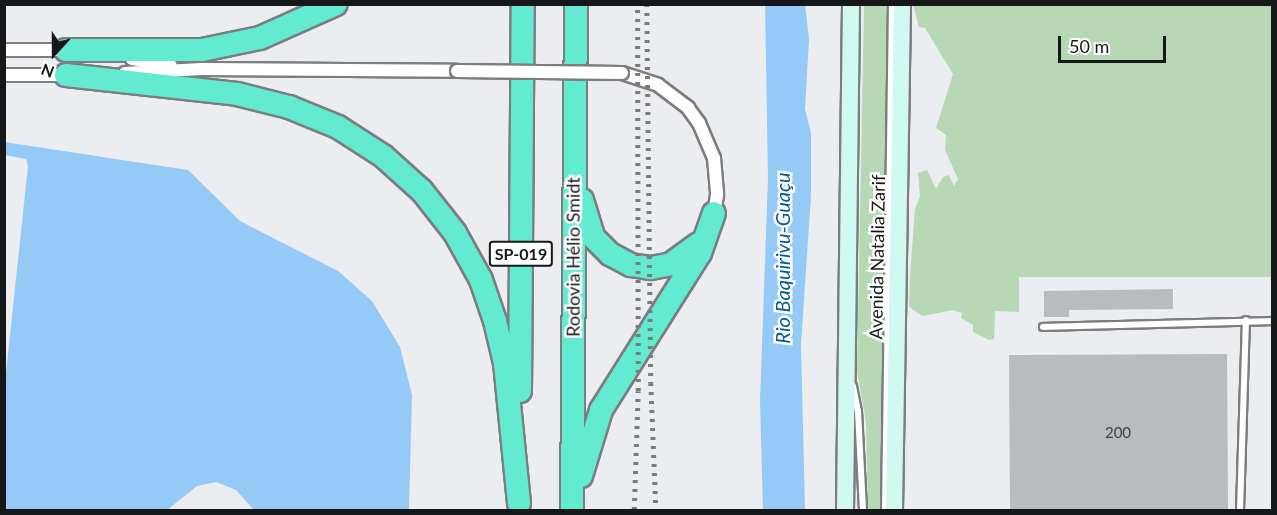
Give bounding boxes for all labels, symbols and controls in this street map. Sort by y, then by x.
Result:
north arrow [24,24,84,84]
scale bar [1061,24,1169,62]
text: 50 m [1069,35,1109,57]
text: N [38,60,57,82]
water label: Rio Baquirivu-Guaçu [770,172,794,344]
street label: Avenida Natalia Zarif [865,174,889,340]
street label: Rodovia Hélio Smidt [562,177,584,337]
road number: SP-019 [488,241,554,267]
house number: 200 [1105,424,1131,442]

